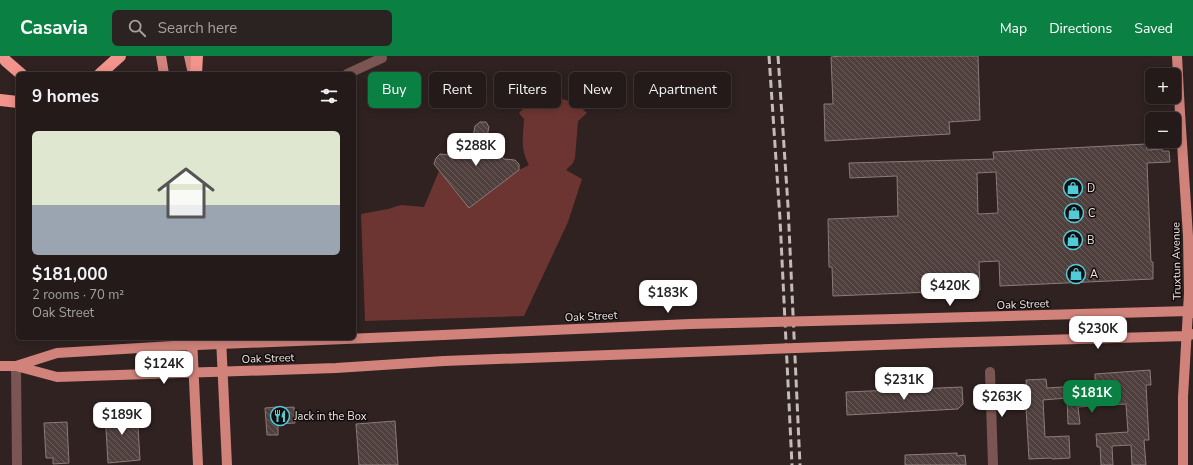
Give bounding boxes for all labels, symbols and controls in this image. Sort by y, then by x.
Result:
search box [112,10,392,46]
text: Casavia [20,15,88,41]
icon: search [126,17,148,39]
text: Search here [158,18,237,38]
text: Map [1000,19,1027,38]
text: Directions [1049,19,1112,38]
text: Saved [1134,19,1173,38]
map controls [1145,68,1181,148]
button: + [1145,68,1181,104]
chip: Buy [368,72,421,108]
chip: Rent [429,72,486,108]
chip: Filters [494,72,561,108]
chip: New [569,72,626,108]
chip: Apartment [634,72,731,108]
text: 9 homes [32,85,99,108]
icon: filters [318,85,340,107]
button: − [1145,112,1181,148]
pin: $288K [448,133,504,167]
text: $288K [456,137,496,155]
icon: home [150,157,222,229]
shop icon: D [1062,177,1084,199]
place label: D [1087,181,1095,196]
shop icon: C [1063,202,1085,224]
place label: C [1088,206,1095,221]
street label: Truxtun Avenue [1168,222,1185,300]
shop icon: B [1062,229,1084,251]
place label: B [1087,233,1094,248]
text: $181,000 [32,263,108,286]
shop icon: A [1065,263,1087,285]
place label: A [1090,267,1098,282]
pin: $420K [922,273,978,307]
text: $420K [930,277,970,295]
pin: $183K [640,280,696,314]
text: $183K [648,284,688,302]
text: 2 rooms · 70 m² [32,286,124,304]
street label: Oak Street [996,296,1050,313]
text: Oak Street [32,304,94,322]
street label: Oak Street [564,308,618,325]
pin: $230K [1070,316,1126,350]
text: $230K [1078,320,1118,338]
street label: Oak Street [241,350,295,367]
pin: $124K [136,351,192,385]
text: $124K [144,355,184,373]
pin: $231K [876,367,932,401]
text: $231K [884,371,924,389]
pin: $181K [1064,380,1120,414]
pin: $263K [974,384,1030,418]
text: $181K [1072,384,1112,402]
text: $263K [982,388,1022,406]
pin: $189K [94,402,150,436]
restaurant icon: Jack in the Box [269,405,291,427]
text: $189K [102,406,142,424]
place label: Jack in the Box [293,409,367,424]

